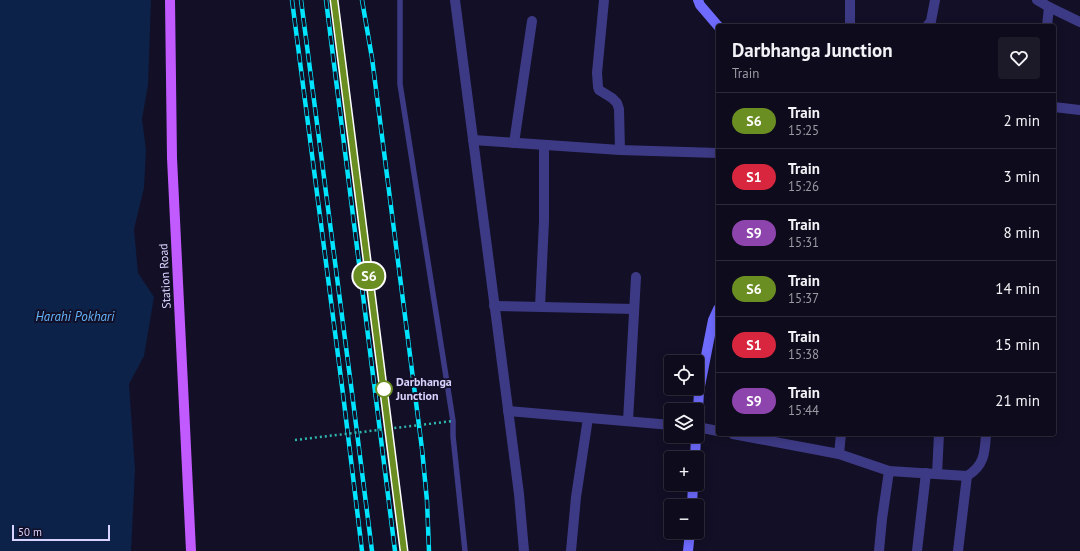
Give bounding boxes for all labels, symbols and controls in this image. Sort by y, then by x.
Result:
button: heart [998,37,1040,79]
text: Darbhanga Junction [732,38,893,62]
text: Train [732,65,759,82]
text: Train [788,103,820,122]
text: 2 min [1003,111,1040,130]
text: S6 [746,112,762,130]
text: 15:25 [788,122,819,139]
text: Train [788,159,820,178]
text: 3 min [1003,167,1040,186]
text: S1 [746,168,762,186]
text: 15:26 [788,178,819,195]
text: Train [788,215,820,234]
text: 8 min [1003,223,1040,242]
text: S9 [746,224,762,242]
text: 15:31 [788,234,819,251]
street label: Station Road [155,243,174,309]
line badge: S6 [351,263,387,289]
text: S6 [361,267,377,285]
text: Train [788,271,820,290]
text: 14 min [995,279,1040,298]
text: S6 [746,280,762,298]
text: 15:37 [788,290,819,307]
water label: Harahi Pokhari [36,308,115,325]
text: Train [788,327,820,346]
text: 15 min [995,335,1040,354]
text: S1 [746,336,762,354]
text: 15:38 [788,346,819,363]
map controls [664,355,704,539]
button: locate [664,355,704,395]
place label: Darbhanga Junction [395,374,452,403]
marker: Darbhanga Junction [375,380,393,398]
text: Train [788,383,820,402]
text: 21 min [995,391,1040,410]
text: S9 [746,392,762,410]
text: 15:44 [788,402,819,419]
button: layers [664,403,704,443]
button: + [664,451,704,491]
button: − [664,499,704,539]
scale bar [12,523,110,542]
text: 50 m [18,525,42,539]

